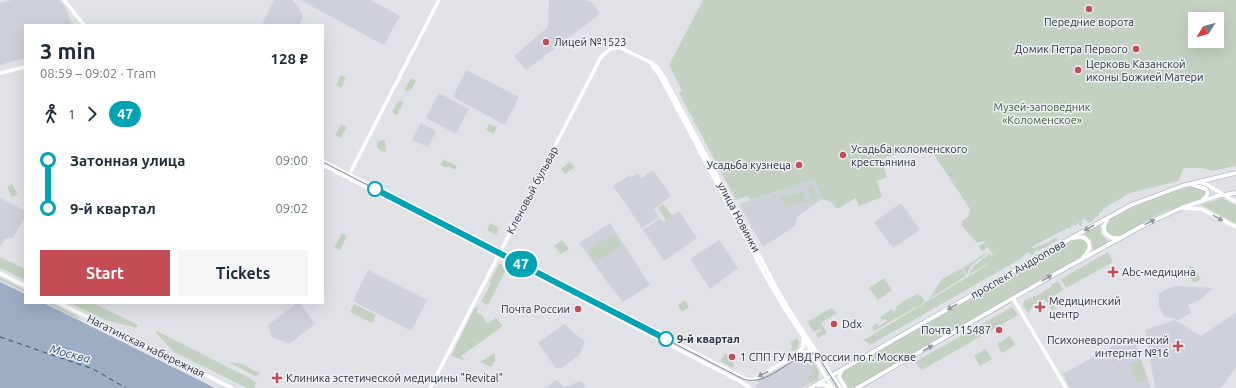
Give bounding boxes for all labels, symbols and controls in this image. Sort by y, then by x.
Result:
marker: Передние ворота [1084,4,1094,14]
north arrow [1188,12,1224,48]
map controls [1188,12,1224,48]
place label: Передние ворота [1044,16,1134,28]
place label: Лицей №1523 [554,36,627,48]
marker: Лицей №1523 [541,37,551,47]
text: 3 min [40,38,96,63]
place label: Домик Петра Первого [1015,43,1128,55]
marker: Домик Петра Первого [1131,44,1141,54]
text: 128 ₽ [271,50,308,67]
place label: Церковь Казанской иконы Божией Матери [1086,58,1203,83]
marker: Церковь Казанской иконы Божией Матери [1073,65,1083,75]
text: 08:59 – 09:02 · Tram [40,66,156,80]
park label: Музей-заповедник «Коломенское» [994,101,1091,126]
icon: walk [40,103,62,125]
icon: forward [81,103,103,125]
text: 47 [117,106,133,122]
text: 1 [68,107,75,121]
place label: Усадьба коломенского крестьянина [851,143,968,168]
street label: Кленовый бульвар [504,144,560,236]
marker: Усадьба коломенского крестьянина [838,150,848,160]
text: Затонная улица [70,152,185,169]
text: 09:00 [275,153,308,167]
place label: Усадьба кузнеца [707,159,791,171]
marker: Усадьба кузнеца [794,160,804,170]
street label: улица Новинки [715,180,763,254]
unlabelled marker [367,181,383,197]
text: 9-й квартал [70,200,156,217]
text: 09:02 [275,201,308,215]
one-way arrow [1213,214,1224,221]
one-way arrow [1144,219,1156,225]
one-way arrow [1083,225,1095,231]
street label: проспект Андропова [969,237,1067,301]
button: Start [40,250,170,296]
button: Tickets [178,250,308,296]
line badge: 47 [503,251,539,277]
text: 47 [513,256,529,272]
marker: Abc-медицина [1107,266,1119,278]
place label: Abc-медицина [1122,266,1196,278]
one-way arrow [1041,275,1053,282]
place label: Медицинский центр [1049,295,1121,320]
marker: Медицинский центр [1034,301,1046,313]
place label: Почта России [501,303,570,315]
one-way arrow [946,303,958,310]
marker: Почта России [573,304,583,314]
street label: Нагатинская набережная [85,312,207,380]
place label: Ddx [842,318,862,330]
marker: Ddx [829,319,839,329]
place label: Почта 115487 [921,324,991,336]
marker: Почта 115487 [994,325,1004,335]
marker: 9-й квартал [658,331,674,347]
place label: 9-й квартал [677,333,740,345]
place label: Психоневрологический интернат №16 [1047,334,1169,359]
marker: Психоневрологический интернат №16 [1172,340,1184,352]
water label: Москва [48,342,92,365]
one-way arrow [922,344,934,351]
place label: 1 СПП ГУ МВД России по г. Москве [740,351,916,363]
marker: 1 СПП ГУ МВД России по г. Москве [727,352,737,362]
one-way arrow [757,371,769,377]
marker: Клиника эстетической медицины "Revital" [271,372,283,384]
place label: Клиника эстетической медицины "Revital" [286,372,503,384]

